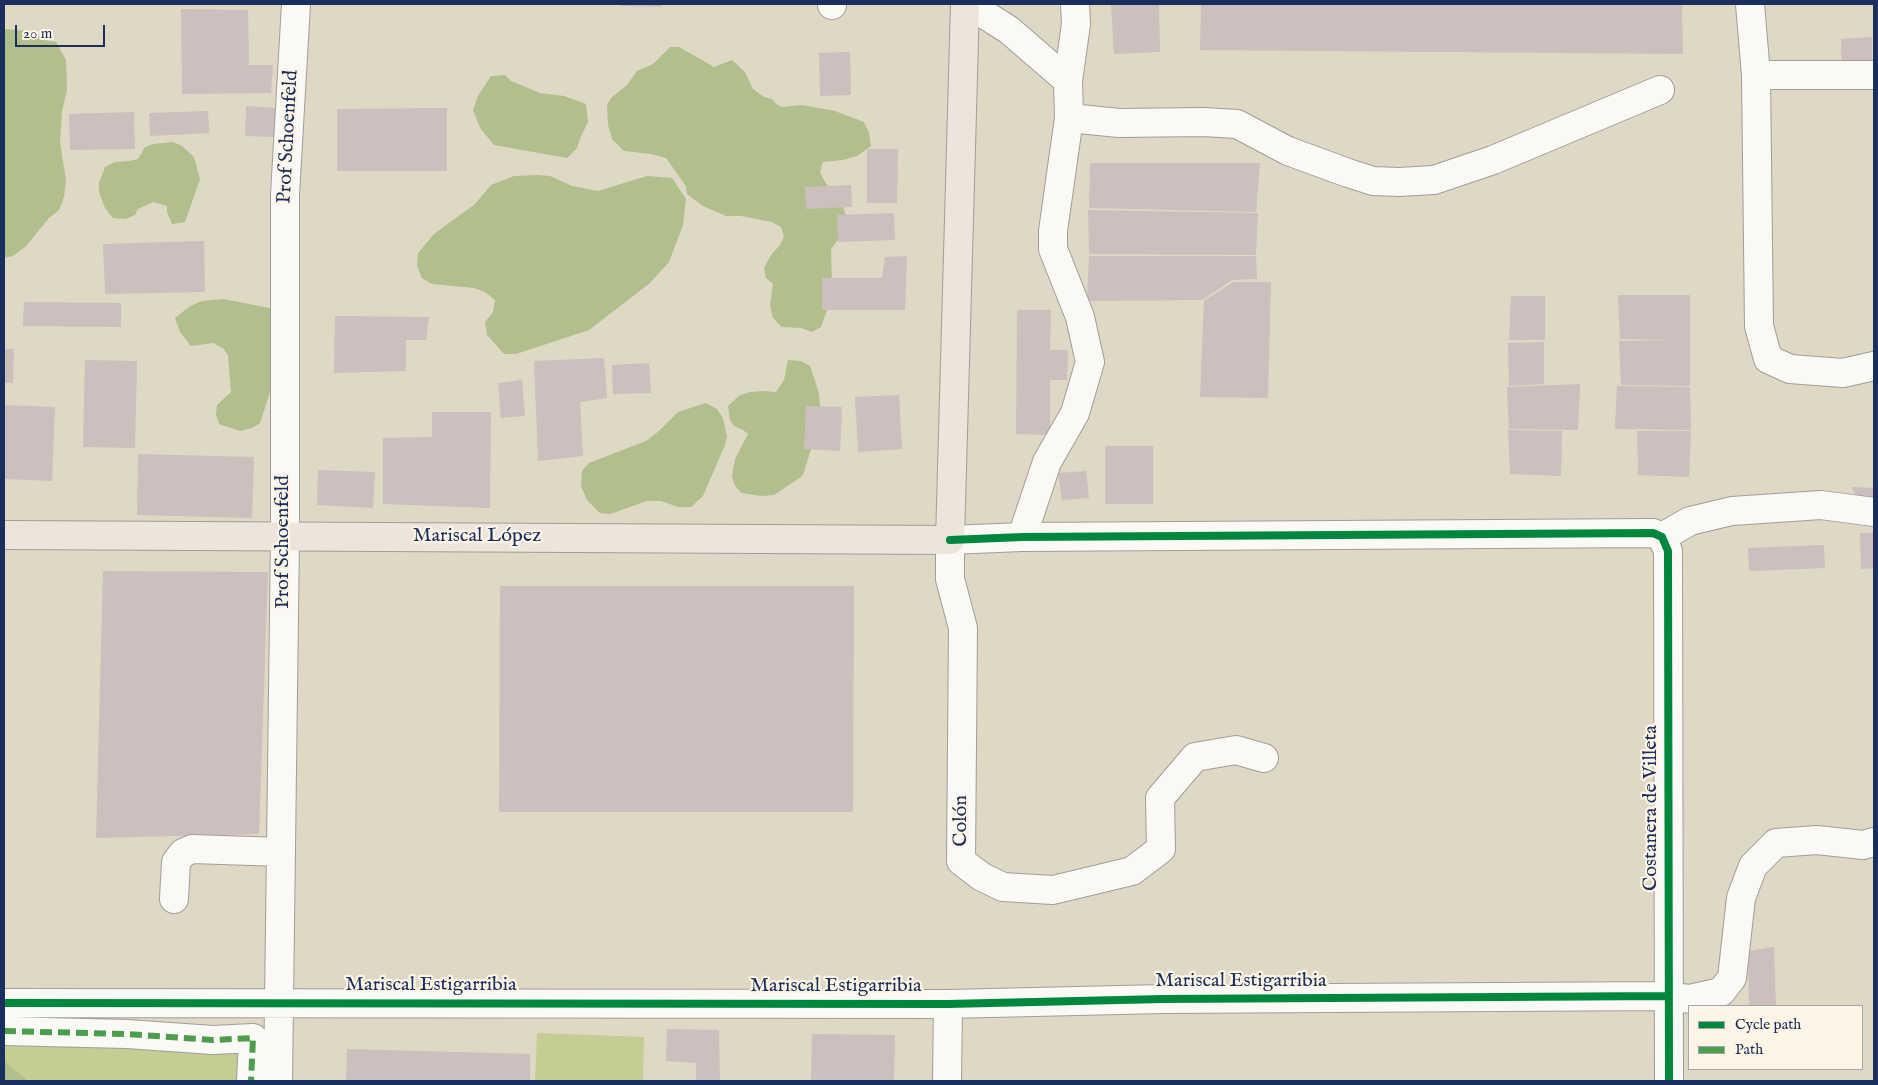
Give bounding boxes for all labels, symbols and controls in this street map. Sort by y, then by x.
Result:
scale bar [18,15,108,47]
text: 20 m [23,24,52,43]
street label: Prof Schoenfeld [274,70,304,204]
street label: Prof Schoenfeld [272,475,296,609]
street label: Mariscal López [413,525,541,549]
street label: Costanera de Villeta [1640,725,1664,891]
street label: Colón [950,795,974,847]
street label: Mariscal Estigarribia [1155,970,1327,994]
street label: Mariscal Estigarribia [345,974,517,998]
street label: Mariscal Estigarribia [750,975,922,999]
legend [1688,1005,1863,1070]
text: Cycle path [1735,1015,1801,1034]
text: Path [1735,1040,1763,1059]

